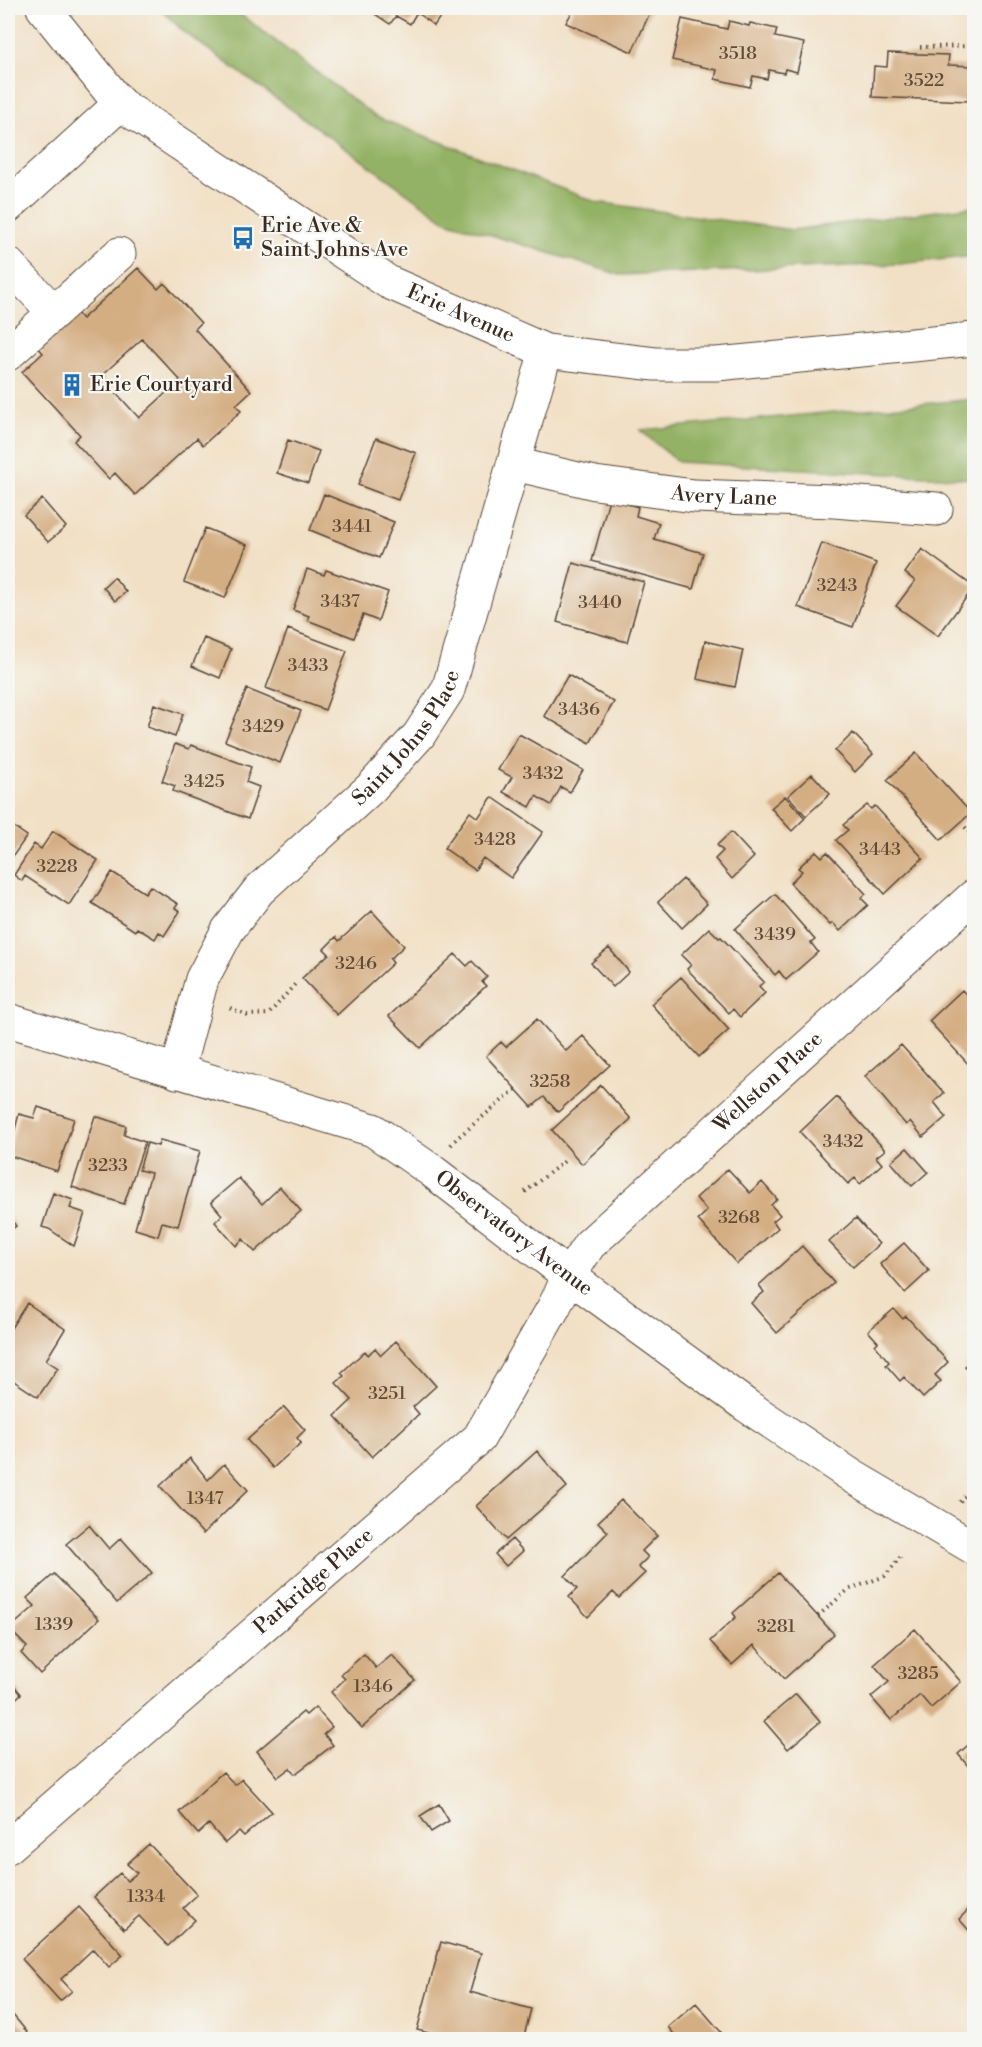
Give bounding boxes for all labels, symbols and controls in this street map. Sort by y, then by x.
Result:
house number: 3518 [719,42,757,65]
house number: 3522 [904,69,944,92]
place label: Erie Ave & Saint Johns Ave [261,213,408,263]
bus stop icon: Erie Ave & Saint Johns Ave [230,225,256,251]
street label: Erie Avenue [403,279,519,349]
building icon: Erie Courtyard [59,372,85,398]
place label: Erie Courtyard [90,372,233,398]
street label: Avery Lane [668,480,777,512]
house number: 3441 [332,515,372,538]
house number: 3243 [817,574,858,597]
house number: 3437 [320,590,360,613]
house number: 3440 [578,591,622,614]
house number: 3433 [288,654,328,677]
street label: Saint Johns Place [347,667,466,812]
house number: 3436 [558,698,600,721]
house number: 3429 [242,715,284,738]
house number: 3432 [522,762,564,785]
house number: 3425 [183,770,225,793]
house number: 3428 [474,828,516,851]
house number: 3443 [859,838,901,861]
house number: 3228 [36,855,78,878]
house number: 3439 [754,923,796,946]
house number: 3246 [335,952,377,975]
street label: Wellston Place [707,1026,828,1139]
house number: 3258 [529,1070,571,1093]
house number: 3432 [822,1130,864,1153]
house number: 3233 [88,1154,128,1177]
street label: Observatory Avenue [430,1165,598,1302]
house number: 3268 [718,1206,760,1229]
house number: 3251 [368,1382,406,1405]
house number: 1347 [186,1487,224,1510]
street label: Parkridge Place [249,1522,379,1640]
house number: 1339 [35,1613,73,1636]
house number: 3281 [757,1615,796,1638]
house number: 3285 [897,1662,939,1685]
house number: 1346 [353,1675,393,1698]
house number: 1334 [127,1885,166,1908]

